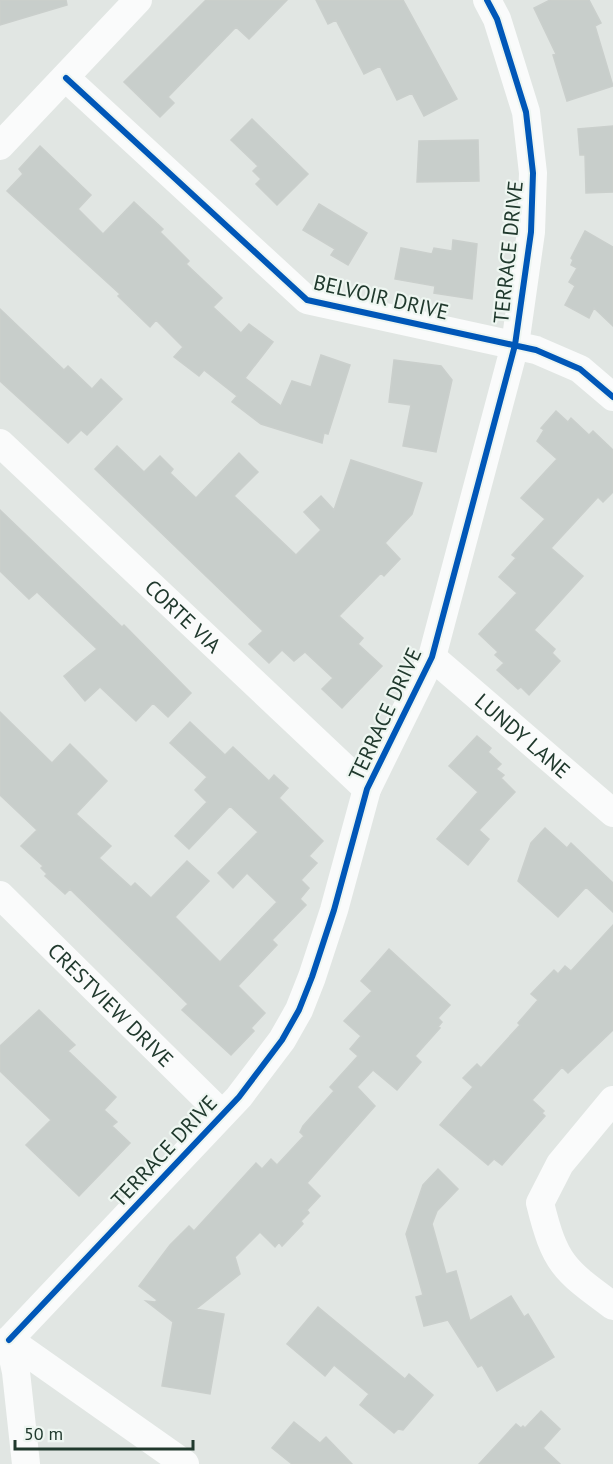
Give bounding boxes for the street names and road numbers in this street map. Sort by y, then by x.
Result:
street label: TERRACE DRIVE [487,179,529,325]
street label: BELVOIR DRIVE [311,268,451,326]
street label: CORTE VIA [139,573,228,659]
street label: TERRACE DRIVE [342,643,428,785]
street label: LUNDY LANE [470,687,576,784]
street label: CRESTVIEW DRIVE [43,937,180,1072]
street label: TERRACE DRIVE [105,1089,223,1213]

